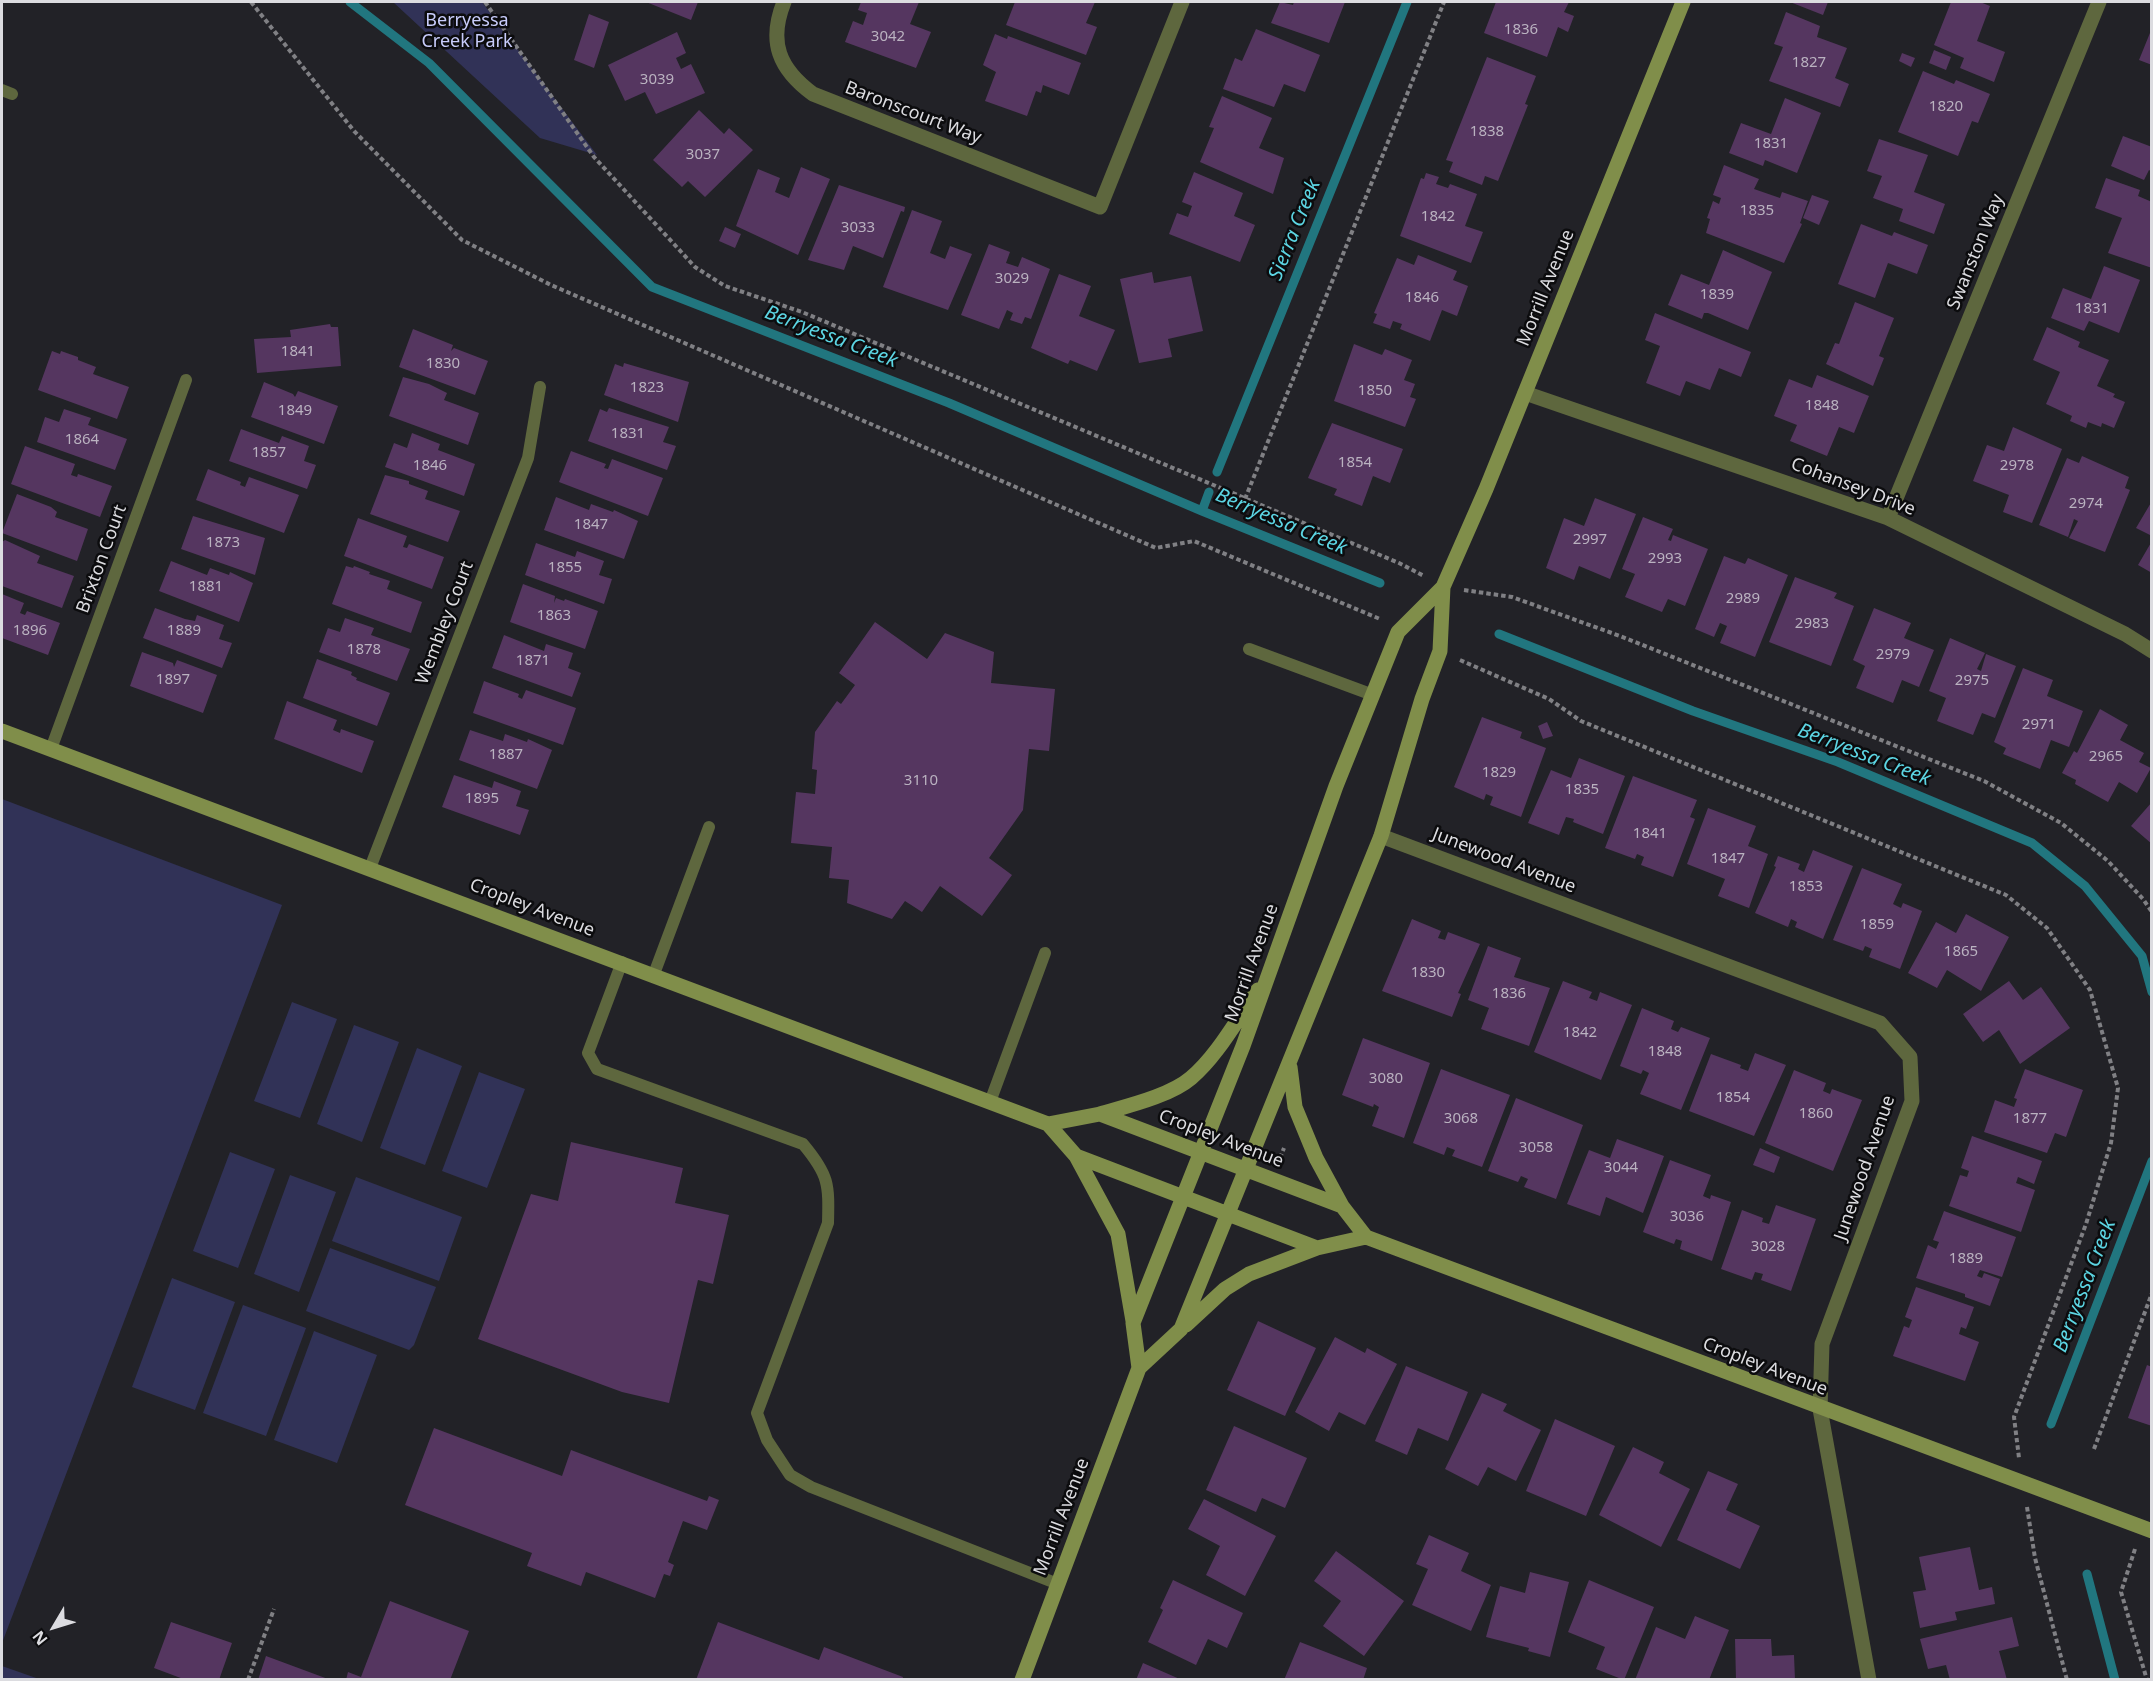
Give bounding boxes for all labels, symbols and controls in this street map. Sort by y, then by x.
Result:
park label: Berryessa Creek Park [421,10,513,52]
house number: 1836 [1504,21,1538,39]
house number: 3042 [871,28,905,46]
house number: 1827 [1792,54,1826,72]
house number: 3039 [640,71,674,89]
street label: Baronscourt Way [842,77,984,149]
house number: 1820 [1929,98,1963,116]
house number: 1838 [1470,123,1504,141]
house number: 1831 [1754,135,1788,153]
house number: 3037 [686,146,720,164]
water label: Sierra Creek [1264,176,1326,284]
street label: Swanston Way [1943,191,2009,313]
house number: 1835 [1740,202,1774,220]
house number: 1842 [1421,208,1455,226]
house number: 3033 [841,219,875,237]
street label: Morrill Avenue [1513,227,1579,349]
house number: 3029 [995,270,1029,288]
house number: 1839 [1700,286,1734,304]
house number: 1846 [1405,289,1439,307]
house number: 1831 [2075,300,2109,318]
water label: Berryessa Creek [761,301,901,373]
house number: 1841 [281,343,315,361]
house number: 1830 [426,355,460,373]
house number: 1823 [630,379,664,397]
house number: 1850 [1358,382,1392,400]
house number: 1848 [1805,397,1839,415]
house number: 1849 [278,402,312,420]
house number: 1831 [611,425,645,443]
house number: 1864 [65,431,99,449]
house number: 1857 [252,444,286,462]
street label: Cohansey Drive [1788,453,1918,521]
house number: 1854 [1338,454,1372,472]
house number: 1846 [413,457,447,475]
house number: 2978 [2000,457,2034,475]
water label: Berryessa Creek [1212,484,1350,560]
house number: 2974 [2069,495,2103,513]
street label: Brixton Court [72,502,132,616]
house number: 1847 [574,516,608,534]
house number: 2997 [1573,531,1607,549]
house number: 1873 [206,534,240,552]
house number: 2993 [1648,550,1682,568]
street label: Wembley Court [412,558,478,688]
house number: 1855 [548,559,582,577]
house number: 1881 [189,578,223,596]
house number: 2989 [1726,590,1760,608]
house number: 1863 [537,607,571,625]
house number: 2983 [1795,615,1829,633]
house number: 1896 [13,622,47,640]
house number: 1889 [167,622,201,640]
house number: 1878 [347,641,381,659]
house number: 2979 [1876,646,1910,664]
house number: 1871 [516,652,550,670]
house number: 1897 [156,671,190,689]
house number: 2975 [1955,672,1989,690]
house number: 2971 [2022,716,2056,734]
water label: Berryessa Creek [1794,719,1934,791]
house number: 1887 [489,746,523,764]
house number: 2965 [2089,748,2123,766]
house number: 1829 [1482,764,1516,782]
house number: 3110 [904,772,938,790]
house number: 1835 [1565,781,1599,799]
house number: 1895 [465,790,499,808]
street label: Junewood Avenue [1429,824,1579,898]
house number: 1841 [1633,825,1667,843]
house number: 1847 [1711,850,1745,868]
street label: Cropley Avenue [467,874,597,942]
house number: 1853 [1789,878,1823,896]
street label: Morrill Avenue [1221,901,1283,1025]
house number: 1859 [1860,916,1894,934]
house number: 1865 [1944,943,1978,961]
house number: 1830 [1411,964,1445,982]
house number: 1836 [1492,985,1526,1003]
house number: 1842 [1563,1024,1597,1042]
house number: 1848 [1648,1043,1682,1061]
house number: 3080 [1369,1070,1403,1088]
house number: 1854 [1716,1089,1750,1107]
street label: Junewood Avenue [1830,1093,1900,1243]
street label: Cropley Avenue [1156,1105,1286,1173]
house number: 1860 [1799,1105,1833,1123]
house number: 3068 [1444,1110,1478,1128]
house number: 1877 [2013,1110,2047,1128]
house number: 3058 [1519,1139,1553,1157]
house number: 3044 [1604,1159,1638,1177]
house number: 3036 [1670,1208,1704,1226]
water label: Berryessa Creek [2049,1216,2121,1356]
house number: 3028 [1751,1238,1785,1256]
house number: 1889 [1949,1250,1983,1268]
street label: Cropley Avenue [1700,1333,1830,1401]
street label: Morrill Avenue [1030,1455,1094,1579]
north arrow [24,1597,84,1657]
text: N [27,1626,52,1650]

